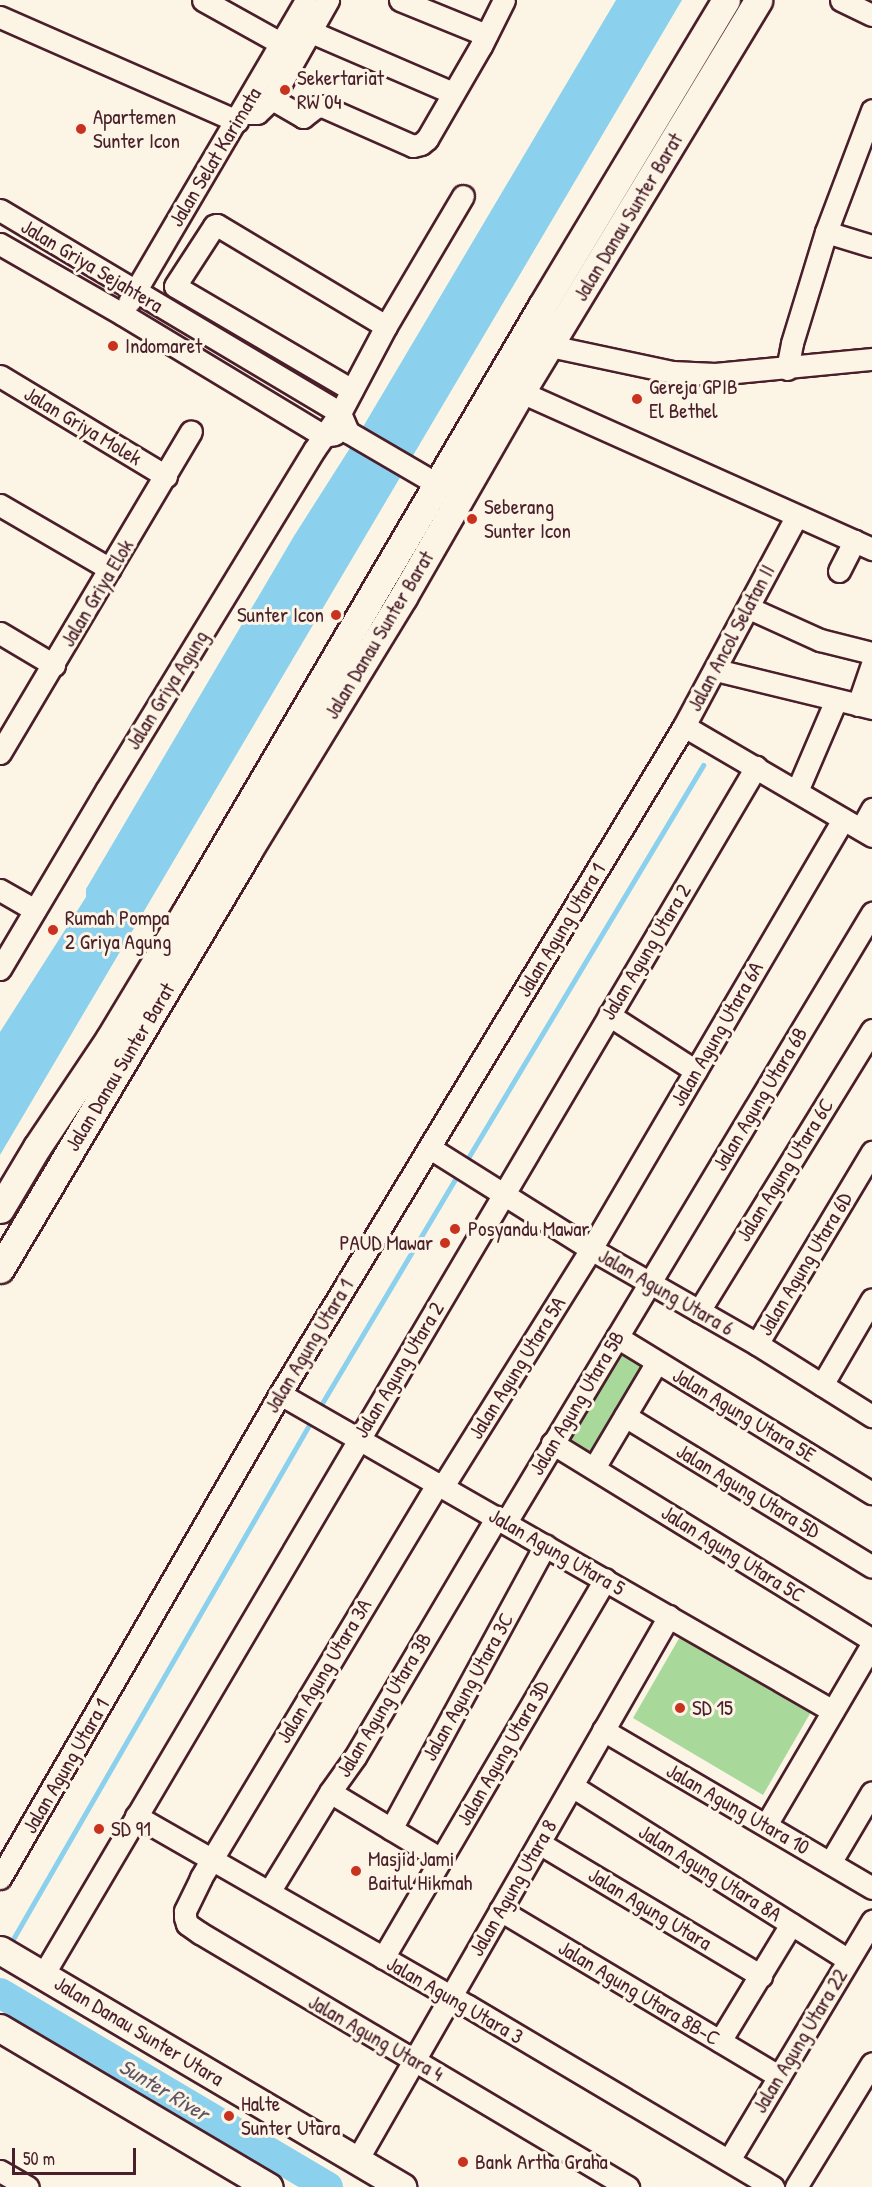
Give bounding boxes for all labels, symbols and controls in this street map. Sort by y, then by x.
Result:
place label: Sekertariat RW 04 [297,65,384,115]
street label: Jalan Selat Karimata [164,83,266,231]
marker: Sekertariat RW 04 [278,83,292,97]
place label: Apartemen Sunter Icon [93,104,180,154]
marker: Apartemen Sunter Icon [74,122,88,136]
street label: Jalan Danau Sunter Barat [568,128,688,306]
street label: Jalan Griya Sejahtera [17,214,167,318]
place label: Indomaret [125,333,202,359]
marker: Indomaret [106,339,120,353]
place label: Gereja GPIB El Bethel [649,374,738,424]
street label: Jalan Griya Molek [20,381,146,471]
marker: Gereja GPIB El Bethel [630,392,644,406]
place label: Seberang Sunter Icon [484,494,571,544]
marker: Seberang Sunter Icon [465,512,479,526]
street label: Jalan Griya Elok [55,535,139,651]
street label: Jalan Danau Sunter Barat [319,546,439,724]
street label: Jalan Ancol Selatan II [682,560,780,716]
place label: Sunter Icon [237,602,324,628]
marker: Sunter Icon [329,608,343,622]
street label: Jalan Griya Agung [120,626,214,754]
street label: Jalan Agung Utara 1 [511,859,611,1001]
street label: Jalan Agung Utara 2 [596,880,696,1024]
place label: Rumah Pompa 2 Griya Agung [65,905,171,955]
marker: Rumah Pompa 2 Griya Agung [46,923,60,937]
street label: Jalan Agung Utara 6A [665,957,769,1111]
street label: Jalan Danau Sunter Barat [60,978,180,1156]
street label: Jalan Agung Utara 6B [707,1023,813,1175]
street label: Jalan Agung Utara 6C [731,1094,839,1246]
street label: Jalan Agung Utara 6D [752,1188,858,1340]
place label: Posyandu Mawar [468,1216,589,1242]
marker: Posyandu Mawar [446,1220,464,1238]
place label: PAUD Mawar [340,1230,433,1256]
marker: PAUD Mawar [438,1236,452,1250]
street label: Jalan Agung Utara 6 [594,1243,738,1341]
street label: Jalan Agung Utara 1 [259,1275,359,1417]
street label: Jalan Agung Utara 5A [463,1292,571,1444]
street label: Jalan Agung Utara 2 [349,1298,449,1442]
street label: Jalan Agung Utara 5B [524,1326,630,1480]
street label: Jalan Agung Utara 5E [668,1362,820,1468]
street label: Jalan Agung Utara 5D [672,1438,824,1544]
street label: Jalan Agung Utara 5C [657,1500,809,1608]
street label: Jalan Agung Utara 5 [485,1503,629,1601]
street label: Jalan Agung Utara 3A [271,1594,377,1748]
street label: Jalan Agung Utara 3C [417,1609,519,1765]
street label: Jalan Agung Utara 3B [331,1628,437,1782]
street label: Jalan Agung Utara 3D [451,1676,555,1830]
street label: Jalan Agung Utara 1 [17,1694,115,1838]
place label: SD 15 [692,1695,733,1721]
marker: SD 15 [673,1701,687,1715]
street label: Jalan Agung Utara 10 [662,1758,814,1860]
street label: Jalan Agung Utara 8 [464,1815,562,1961]
place label: SD 91 [111,1816,151,1842]
street label: Jalan Agung Utara 8A [634,1819,786,1927]
marker: SD 91 [92,1822,106,1836]
place label: Masjid Jami Baitul Hikmah [368,1846,472,1896]
street label: Jalan Agung Utara [584,1862,716,1956]
marker: Masjid Jami Baitul Hikmah [349,1864,363,1878]
street label: Jalan Agung Utara 8B-C [554,1935,724,2051]
street label: Jalan Agung Utara 3 [382,1951,528,2049]
street label: Jalan Agung Utara 22 [747,1964,853,2118]
street label: Jalan Danau Sunter Utara [50,1971,228,2091]
street label: Jalan Agung Utara 4 [304,1989,448,2087]
water label: Sunter River [114,2053,214,2127]
place label: Halte Sunter Utara [241,2091,340,2141]
marker: Halte Sunter Utara [222,2109,236,2123]
scale bar [15,2136,140,2174]
text: 50 m [23,2146,55,2171]
place label: Bank Artha Graha [475,2149,608,2175]
marker: Bank Artha Graha [456,2155,470,2169]

